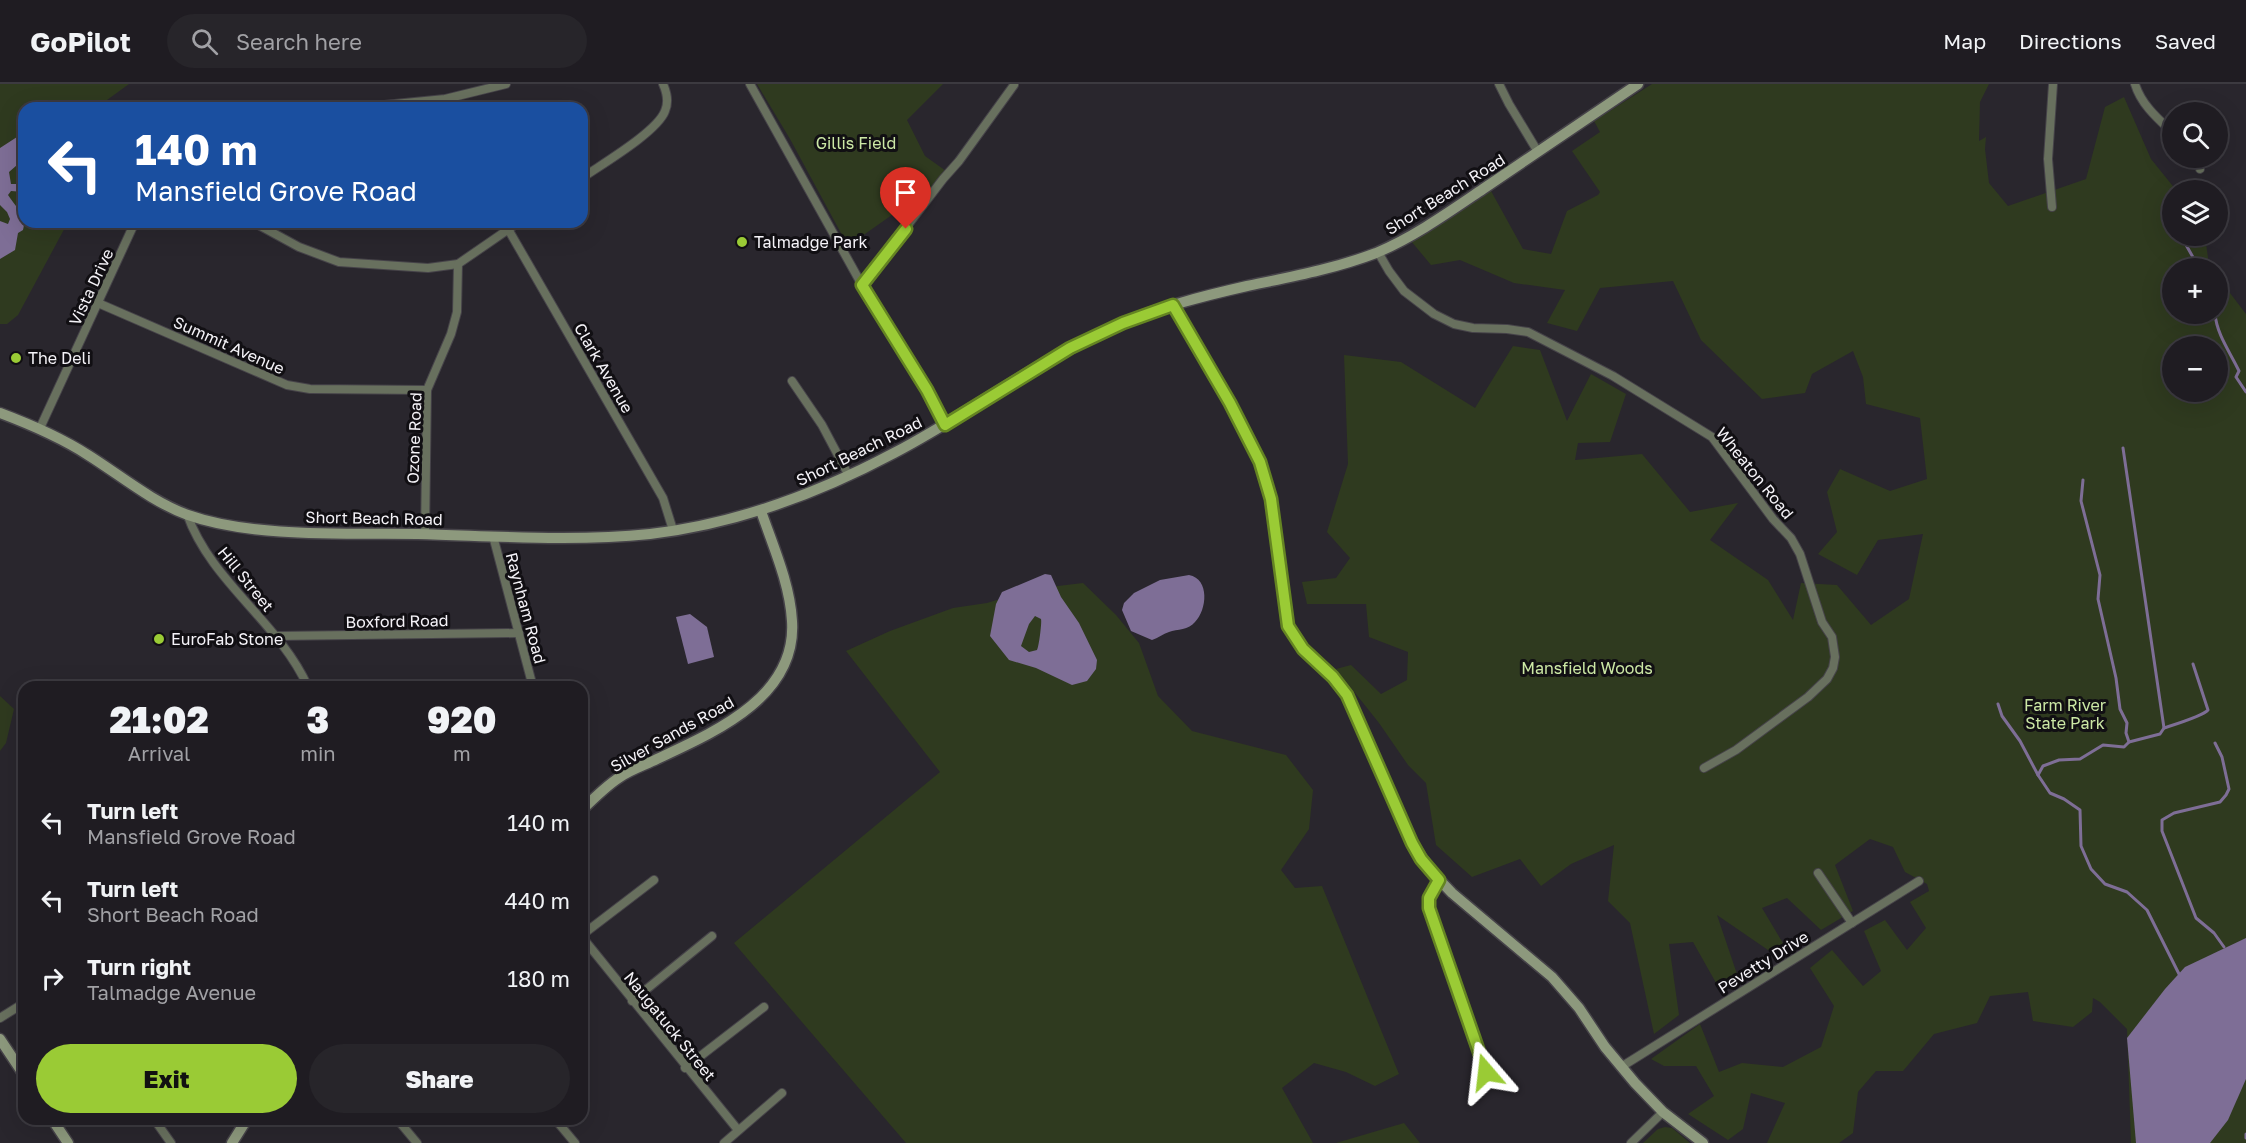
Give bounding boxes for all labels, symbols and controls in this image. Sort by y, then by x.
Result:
search box [167,14,587,68]
text: GoPilot [30,25,131,58]
icon: search [188,25,221,58]
text: Search here [236,28,362,55]
text: Map [1943,28,1986,54]
text: Directions [2019,28,2122,54]
text: Saved [2155,28,2216,54]
map controls [2162,102,2228,402]
button: search [2162,102,2228,168]
text: 140 m [135,124,257,174]
icon: left [36,126,114,204]
park label: Gillis Field [816,133,896,153]
street label: Short Beach Road [1381,149,1509,239]
pin [880,167,931,229]
text: Mansfield Grove Road [135,175,417,207]
icon: arrive [889,176,922,209]
button: layers [2162,180,2228,246]
place label: Talmadge Park [754,232,867,252]
marker: Talmadge Park [735,235,749,249]
street label: Vista Drive [64,245,118,329]
button: + [2162,258,2228,324]
street label: Summit Avenue [170,312,288,378]
street label: Clark Avenue [570,319,638,417]
button: − [2162,336,2228,402]
place label: The Deli [28,348,91,368]
marker: The Deli [9,351,23,365]
street label: Ozone Road [402,392,426,484]
street label: Short Beach Road [793,412,925,490]
street label: Wheaton Road [1712,423,1798,523]
street label: Short Beach Road [305,507,443,529]
street label: Hill Street [214,542,278,616]
street label: Raynham Road [502,550,550,666]
street label: Boxford Road [345,610,449,632]
place label: EuroFab Stone [171,629,283,649]
marker: EuroFab Stone [152,632,166,646]
park label: Mansfield Woods [1521,658,1653,678]
street label: Silver Sands Road [607,692,737,776]
park label: Farm River State Park [2024,695,2106,733]
text: 21:02 [109,698,209,741]
text: 3 [307,698,329,741]
text: 920 [427,698,497,741]
text: Arrival [128,741,190,765]
text: min [300,741,336,765]
text: m [453,741,471,765]
text: Turn left [87,797,178,824]
icon: left [36,806,69,839]
text: 140 m [507,809,570,836]
text: Mansfield Grove Road [87,824,296,848]
text: Turn left [87,875,178,902]
icon: left [36,884,69,917]
text: 440 m [505,887,570,914]
text: Short Beach Road [87,902,259,926]
street label: Pevetty Drive [1714,926,1812,998]
text: Turn right [87,953,191,980]
icon: right [36,962,69,995]
text: 180 m [507,965,570,992]
street label: Naugatuck Street [620,967,720,1085]
text: Talmadge Avenue [87,980,256,1004]
position arrow [1454,1040,1518,1104]
button: Exit [36,1044,297,1113]
button: Share [309,1044,570,1113]

